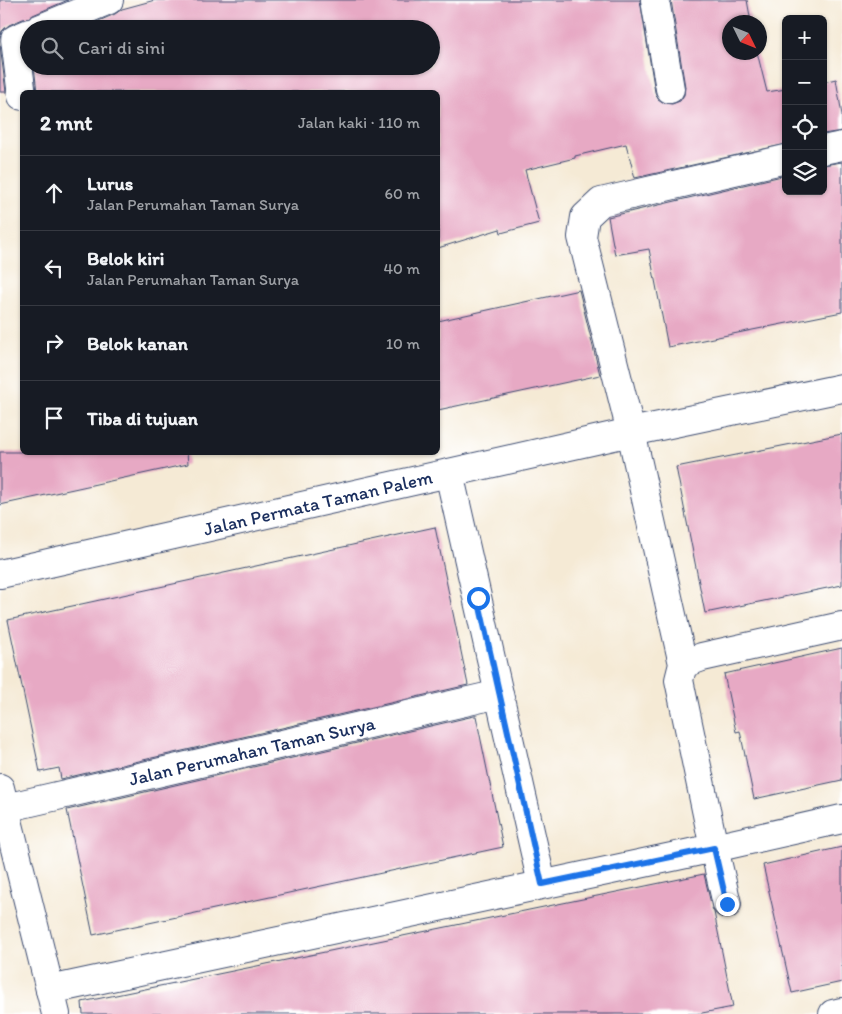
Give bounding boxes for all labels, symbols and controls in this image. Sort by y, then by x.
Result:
north arrow [722,15,767,60]
map controls [782,15,827,195]
button: + [782,15,827,60]
search box [20,20,440,75]
icon: search [38,34,66,62]
text: Cari di sini [78,36,165,59]
button: − [782,60,827,105]
button: locate [782,105,827,150]
text: 2 mnt [40,110,93,135]
text: Jalan kaki · 110 m [298,113,420,132]
button: layers [782,150,827,195]
text: Lurus [87,172,133,195]
icon: ahead [40,179,68,207]
text: 60 m [385,184,420,203]
text: Jalan Perumahan Taman Surya [87,195,299,214]
text: Belok kiri [87,247,164,270]
icon: left [40,254,68,282]
text: 40 m [383,259,420,278]
text: Jalan Perumahan Taman Surya [87,270,299,289]
icon: right [40,329,68,357]
text: Belok kanan [87,332,188,355]
text: 10 m [386,334,420,353]
icon: arrive [40,404,68,432]
text: Tiba di tujuan [87,407,198,430]
street label: Jalan Permata Taman Palem [201,465,435,541]
route start [467,587,490,610]
street label: Jalan Perumahan Taman Surya [127,711,377,791]
route end [716,893,739,916]

